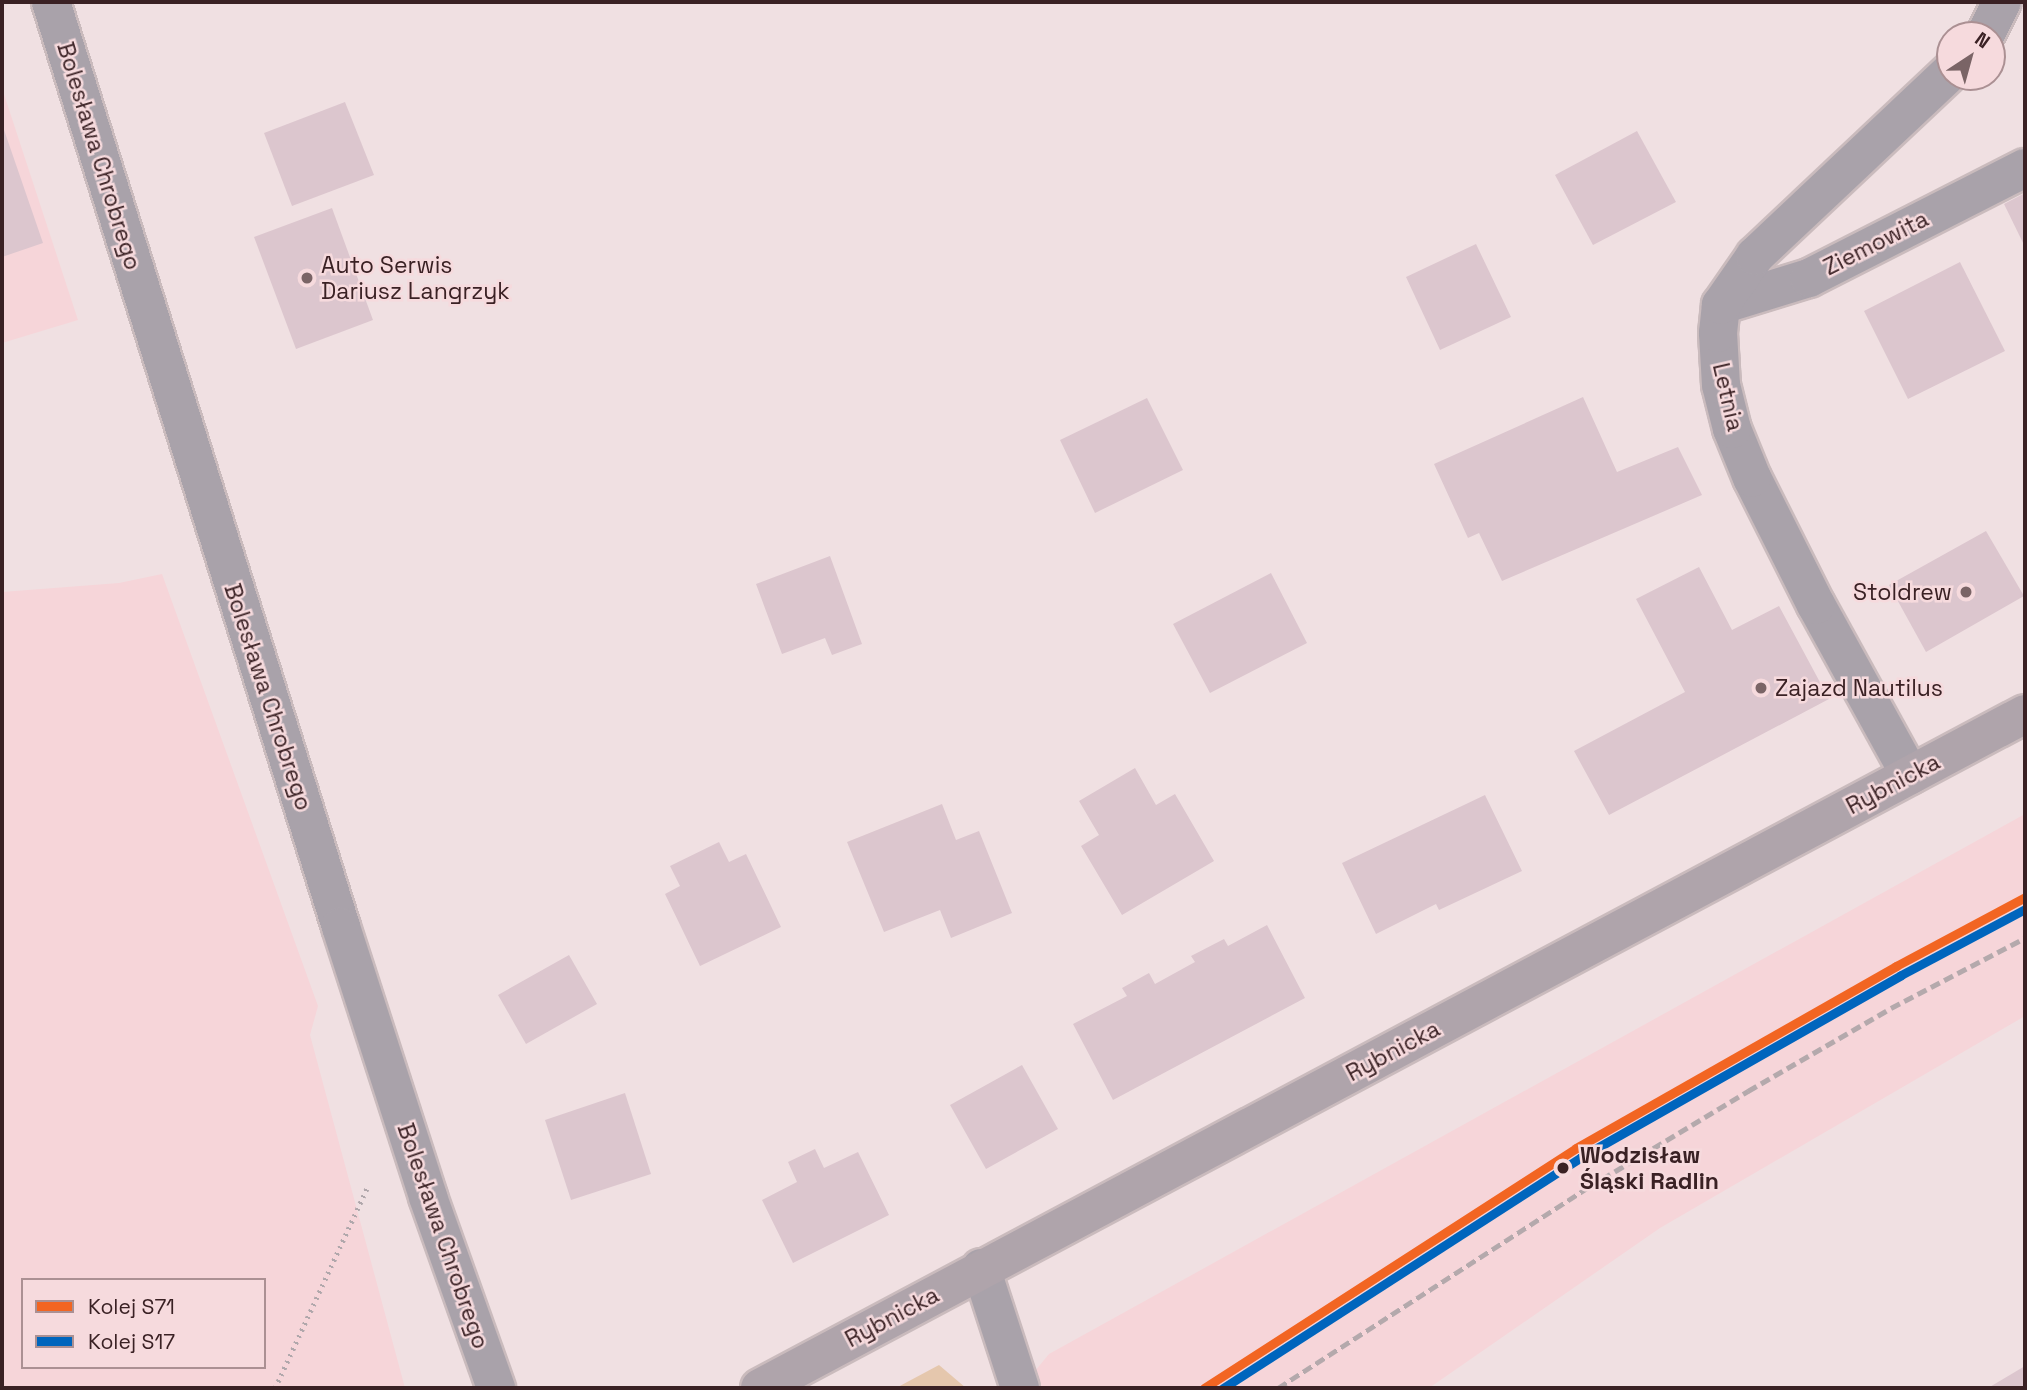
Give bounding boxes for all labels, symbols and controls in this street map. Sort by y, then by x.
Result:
north arrow [1936,21,2006,91]
text: N [1970,26,1995,54]
street label: Bolesława Chrobrego [51,39,147,273]
street label: Ziemowita [1819,205,1933,281]
place label: Auto Serwis Dariusz Langrzyk [321,251,510,305]
marker: Auto Serwis Dariusz Langrzyk [299,270,315,286]
street label: Letnia [1707,360,1749,434]
place label: Stoldrew [1853,578,1952,606]
street label: Bolesława Chrobrego [218,580,318,814]
marker: Stoldrew [1958,584,1974,600]
place label: Zajazd Nautilus [1775,674,1943,702]
marker: Zajazd Nautilus [1753,680,1769,696]
street label: Rybnicka [1841,748,1945,820]
street label: Rybnicka [1341,1015,1445,1087]
street label: Bolesława Chrobrego [391,1120,495,1352]
place label: Wodzisław Śląski Radlin [1580,1141,1719,1195]
marker: Wodzisław Śląski Radlin [1552,1157,1574,1179]
legend [21,1278,266,1369]
street label: Rybnicka [840,1281,944,1353]
text: Kolej S71 [88,1293,175,1320]
text: Kolej S17 [88,1328,175,1355]

